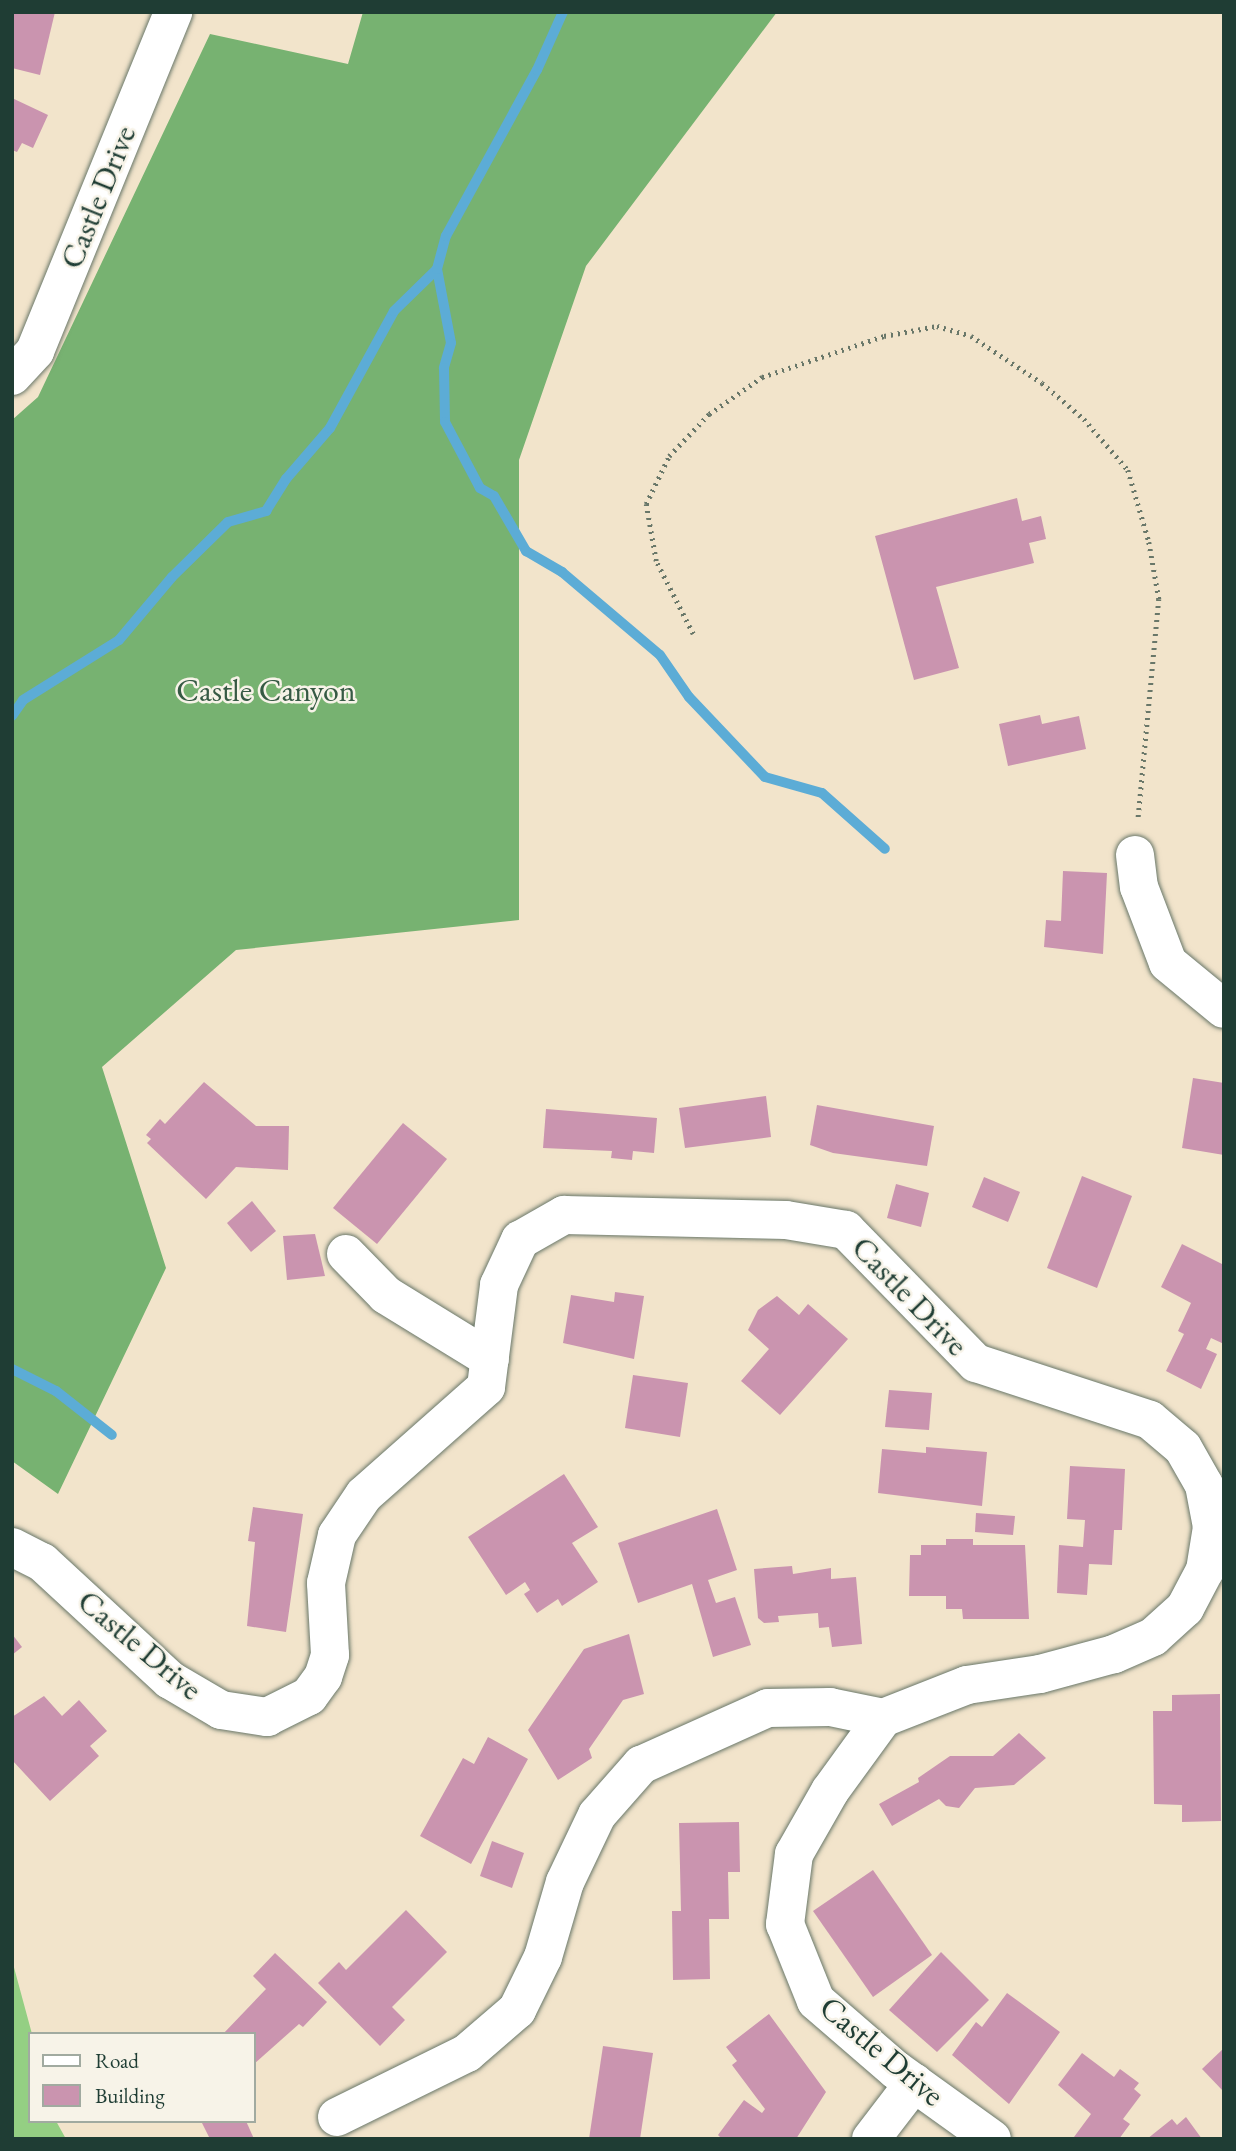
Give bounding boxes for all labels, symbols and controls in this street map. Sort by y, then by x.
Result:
street label: Castle Drive [52,120,144,274]
park label: Castle Canyon [176,671,356,709]
street label: Castle Drive [844,1228,976,1364]
street label: Castle Drive [70,1582,210,1708]
street label: Castle Drive [812,1988,952,2114]
legend [28,2032,256,2123]
text: Road [95,2047,139,2074]
text: Building [95,2082,165,2109]

